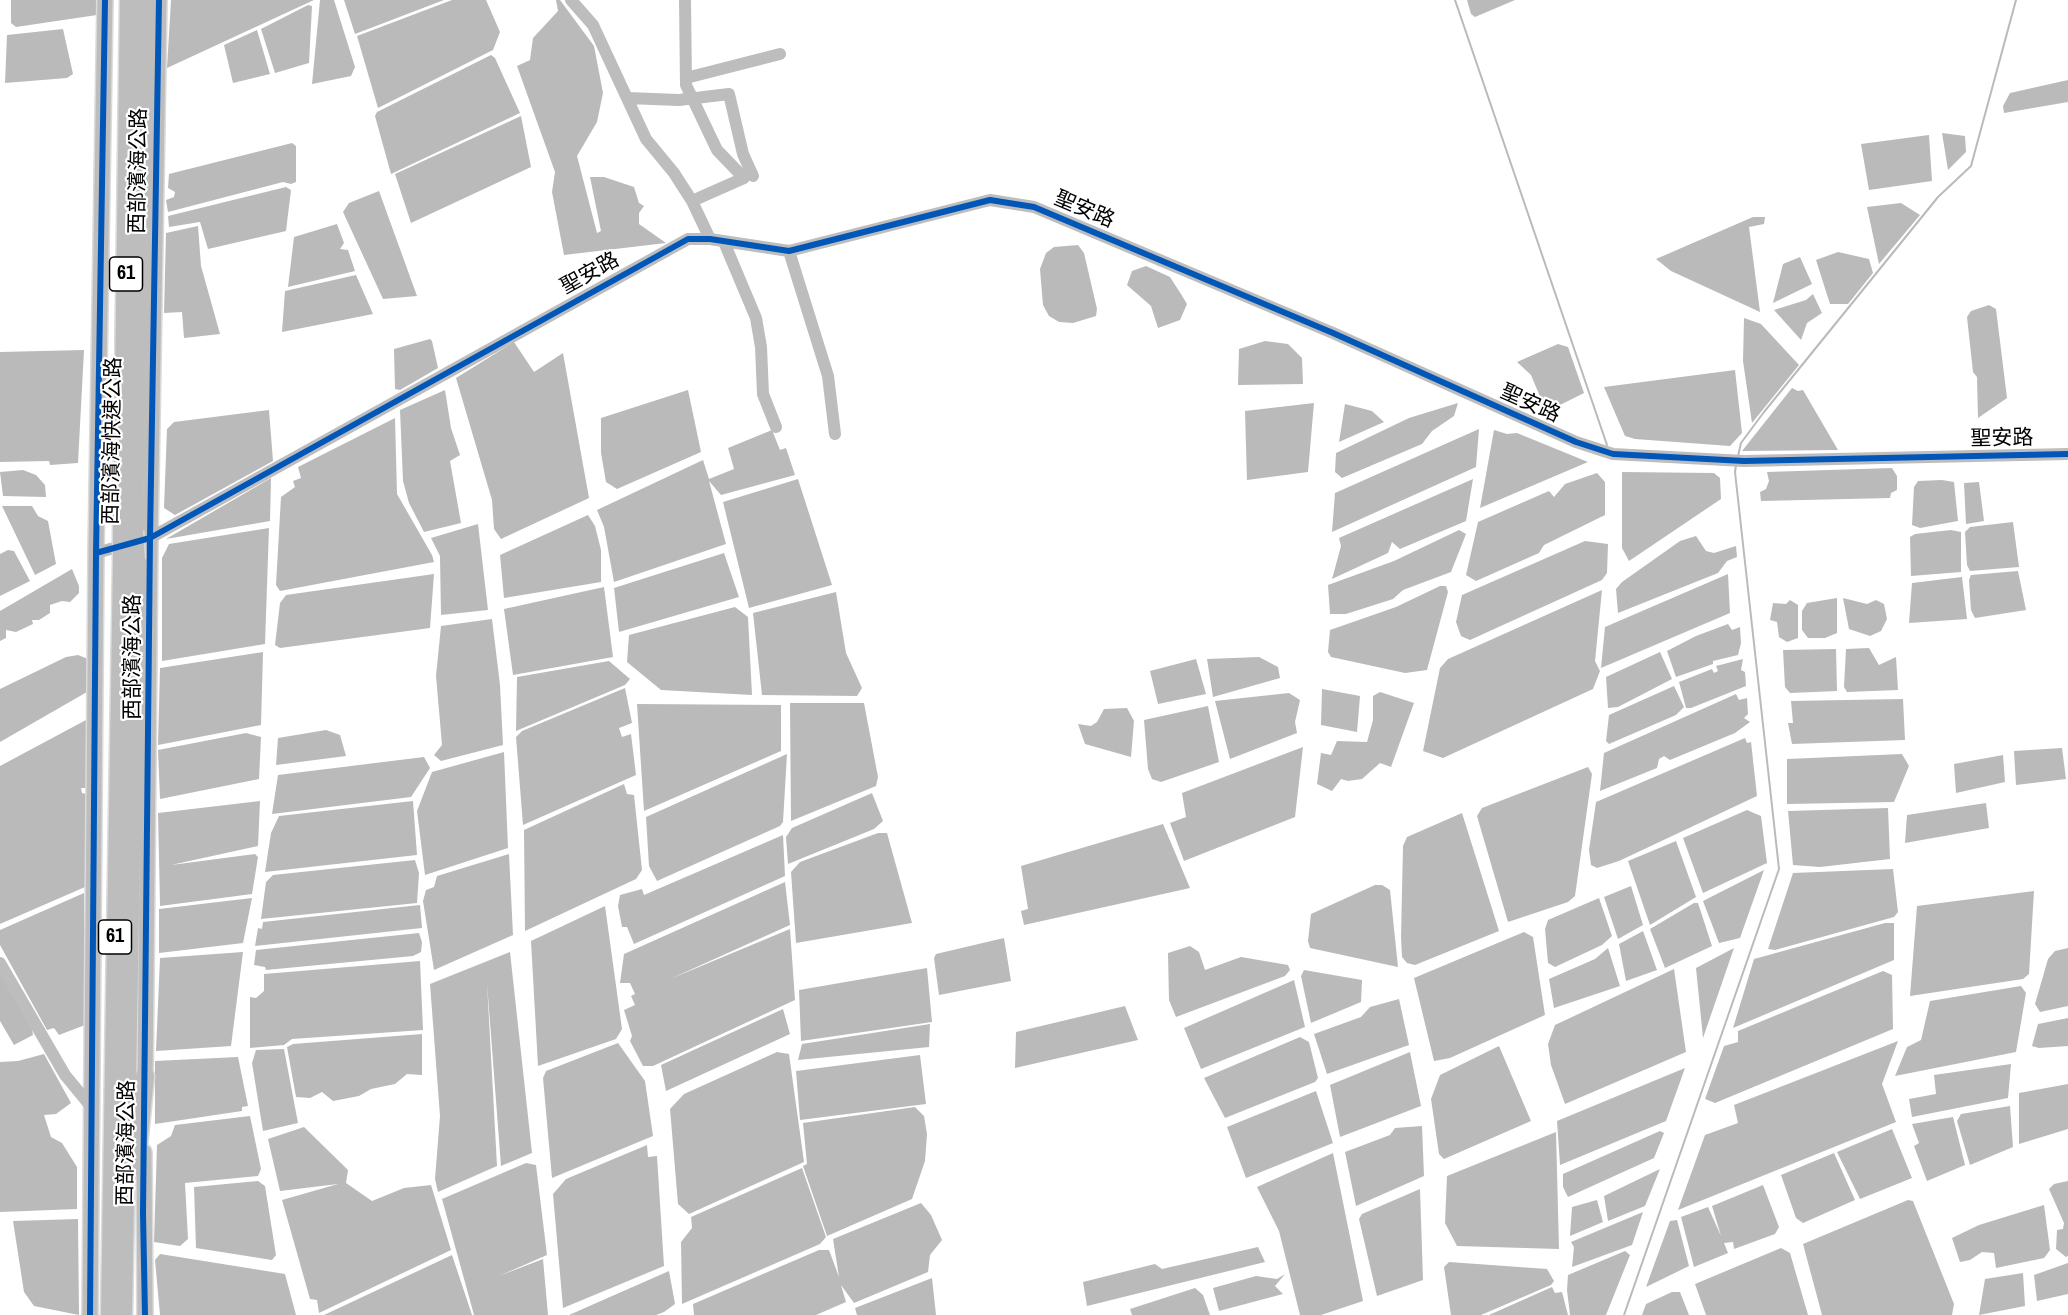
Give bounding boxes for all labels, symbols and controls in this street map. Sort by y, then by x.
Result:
street label: 西部濱海公路 [125,108,153,234]
street label: 聖安路 [1050,186,1118,234]
street label: 聖安路 [556,248,624,300]
road number: 61 [110,257,142,291]
street label: 西部濱海快速公路 [99,357,127,525]
street label: 聖安路 [1496,380,1564,428]
street label: 聖安路 [1970,426,2034,452]
street label: 西部濱海公路 [120,594,146,720]
road number: 61 [98,920,132,954]
street label: 西部濱海公路 [113,1080,141,1206]

